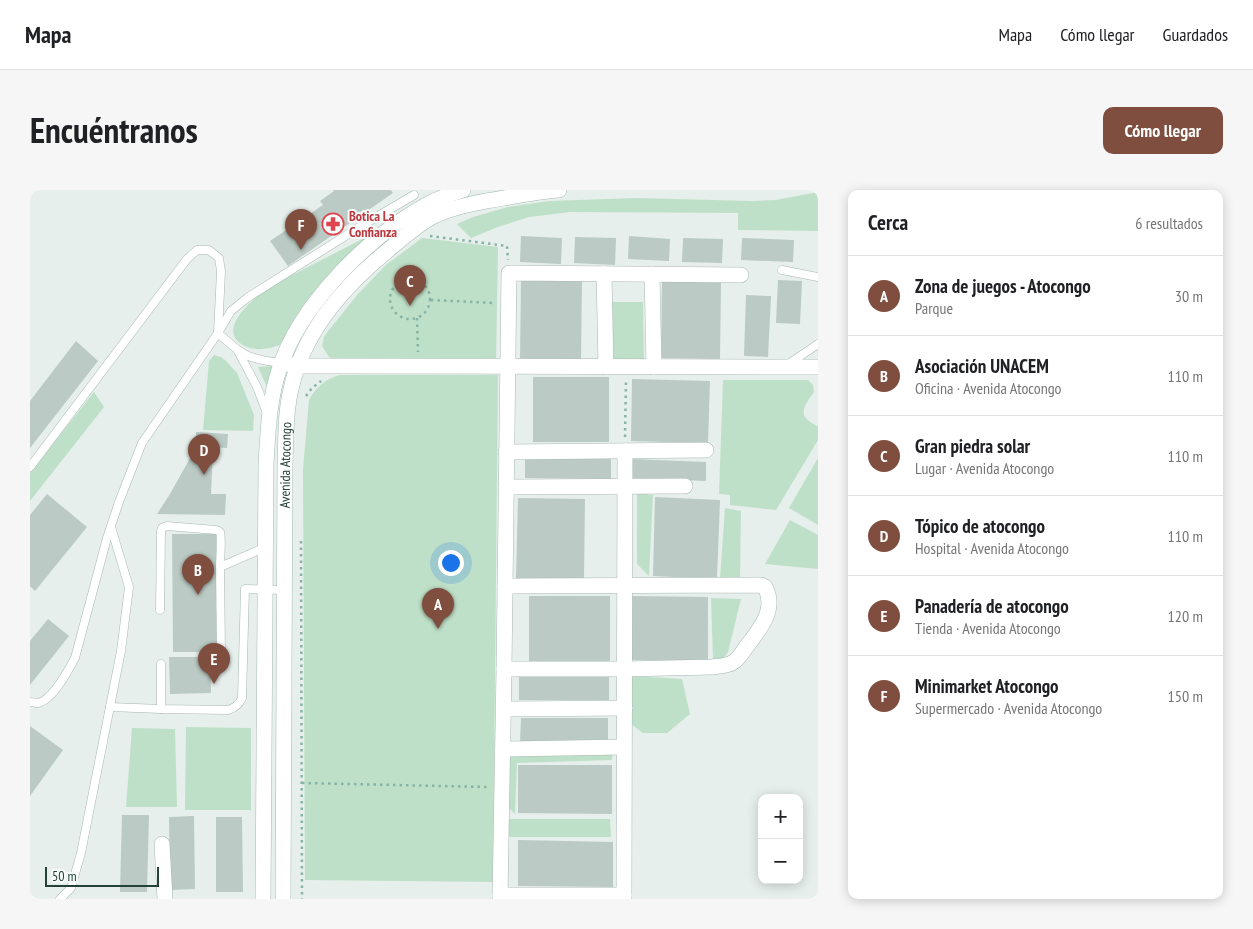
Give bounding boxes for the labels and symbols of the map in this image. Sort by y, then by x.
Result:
place label: Botica La Confianza [349,207,397,241]
pin: F [285,209,317,250]
pharmacy icon: Botica La Confianza [321,212,345,236]
pin: C [394,265,426,306]
street label: Avenida Atocongo [276,421,295,508]
pin: D [188,434,220,475]
your location [438,550,464,576]
pin: B [182,554,214,595]
pin: A [422,588,454,629]
pin: E [198,643,230,684]
scale bar [45,864,159,887]

